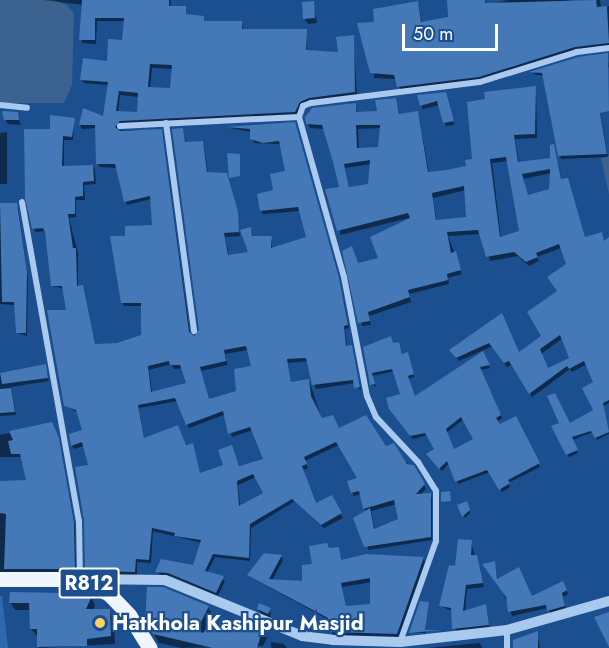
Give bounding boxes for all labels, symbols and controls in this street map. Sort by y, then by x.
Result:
scale bar [405,12,501,50]
text: 50 m [413,21,453,47]
road number: R812 [58,566,121,600]
place label: Hatkhola Kashipur Masjid [112,610,364,636]
marker: Hatkhola Kashipur Masjid [93,616,107,630]

